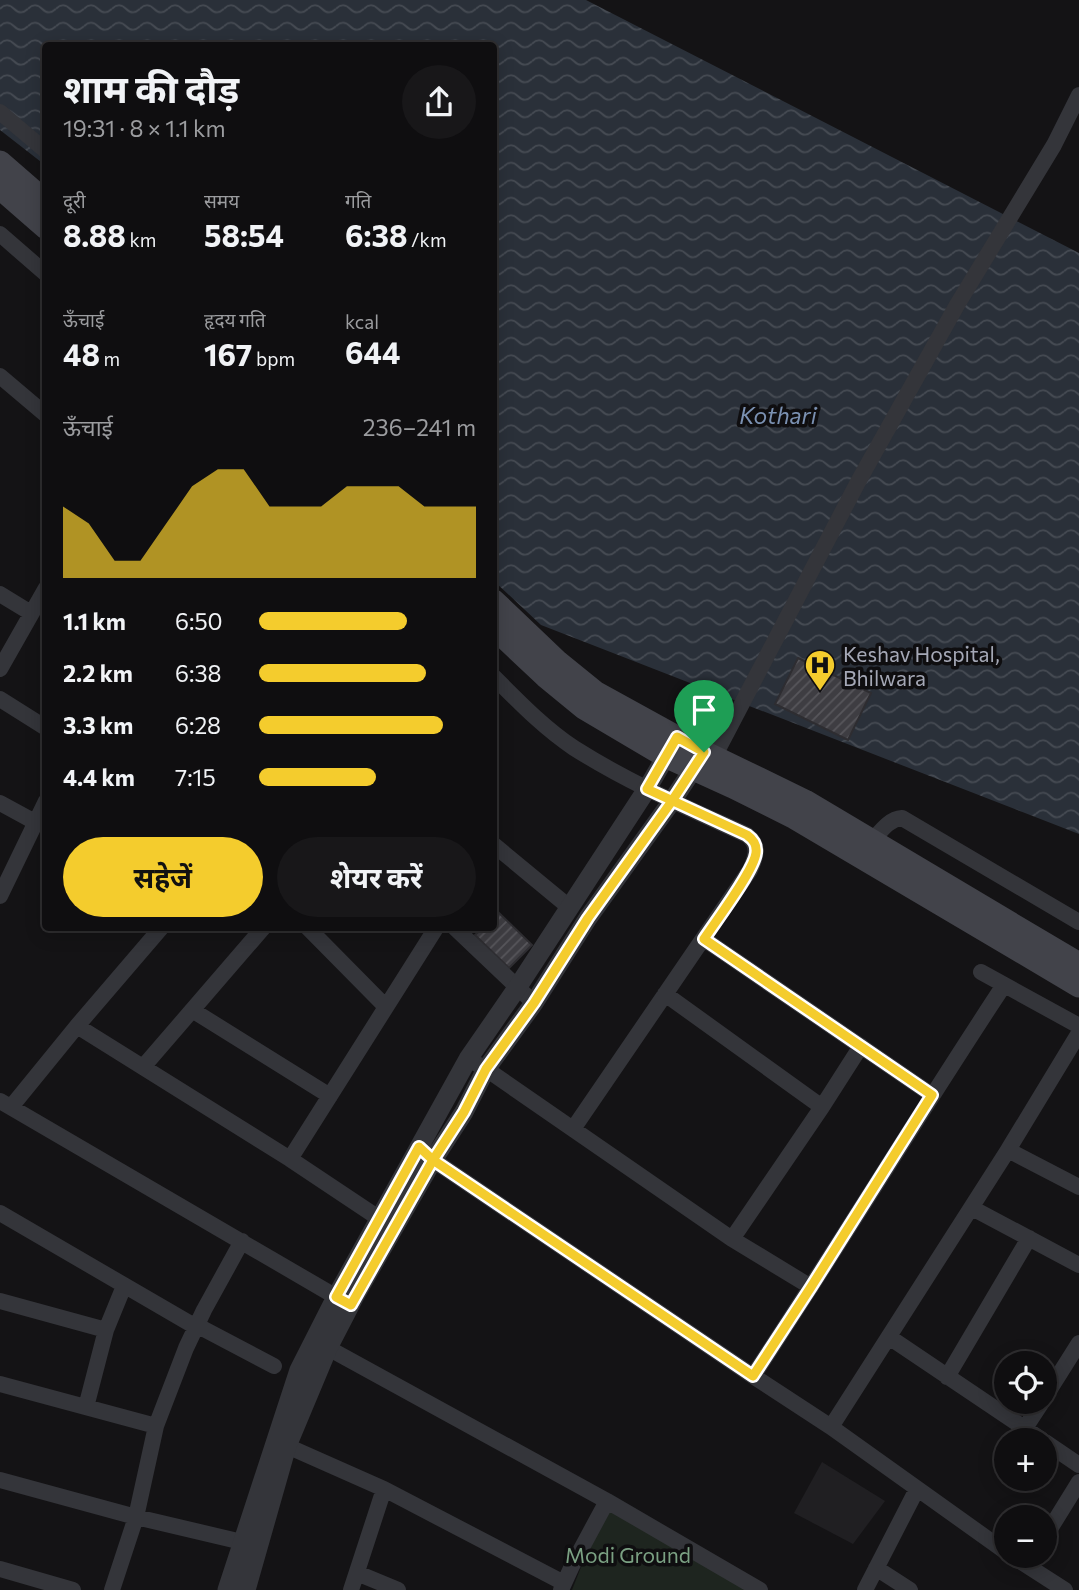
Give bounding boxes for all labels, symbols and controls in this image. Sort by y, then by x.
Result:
text: शाम की दौड़ [63,64,239,111]
button: share [402,65,476,139]
text: 19:31 · 8 × 1.1 km [63,114,225,142]
text: दूरी [63,189,86,212]
text: समय [204,189,239,212]
text: गति [345,189,371,212]
text: 8.88 [63,216,126,253]
text: 58:54 [204,216,284,253]
text: 6:38 [345,216,407,253]
text: km [126,228,156,251]
text: /km [407,228,446,251]
text: ऊँचाई [63,308,104,331]
text: हृदय गति [204,308,266,331]
text: kcal [345,310,379,333]
text: 644 [345,333,400,370]
text: 48 [63,335,100,372]
text: 167 [204,335,252,372]
text: m [100,347,120,370]
text: bpm [252,347,295,370]
water label: Kothari [739,401,818,429]
text: ऊँचाई [63,413,113,441]
text: 236–241 m [363,413,476,441]
text: 1.1 km [63,607,126,635]
text: 6:50 [175,607,223,635]
place label: Keshav Hospital, Bhilwara [843,641,1000,690]
hospital icon: Keshav Hospital, Bhilwara [803,648,837,692]
text: 2.2 km [63,659,133,687]
text: 6:38 [175,659,221,687]
pin [674,680,734,752]
icon: arrive [685,691,723,729]
text: 3.3 km [63,711,133,739]
text: 6:28 [175,711,221,739]
text: 4.4 km [63,763,135,791]
text: 7:15 [175,763,216,791]
button: सहेजें [63,837,263,917]
button: शेयर करें [277,837,476,917]
map controls [994,1351,1057,1568]
button: locate [994,1351,1057,1414]
button: + [994,1428,1057,1491]
button: − [994,1505,1057,1568]
park label: Modi Ground [565,1542,691,1567]

